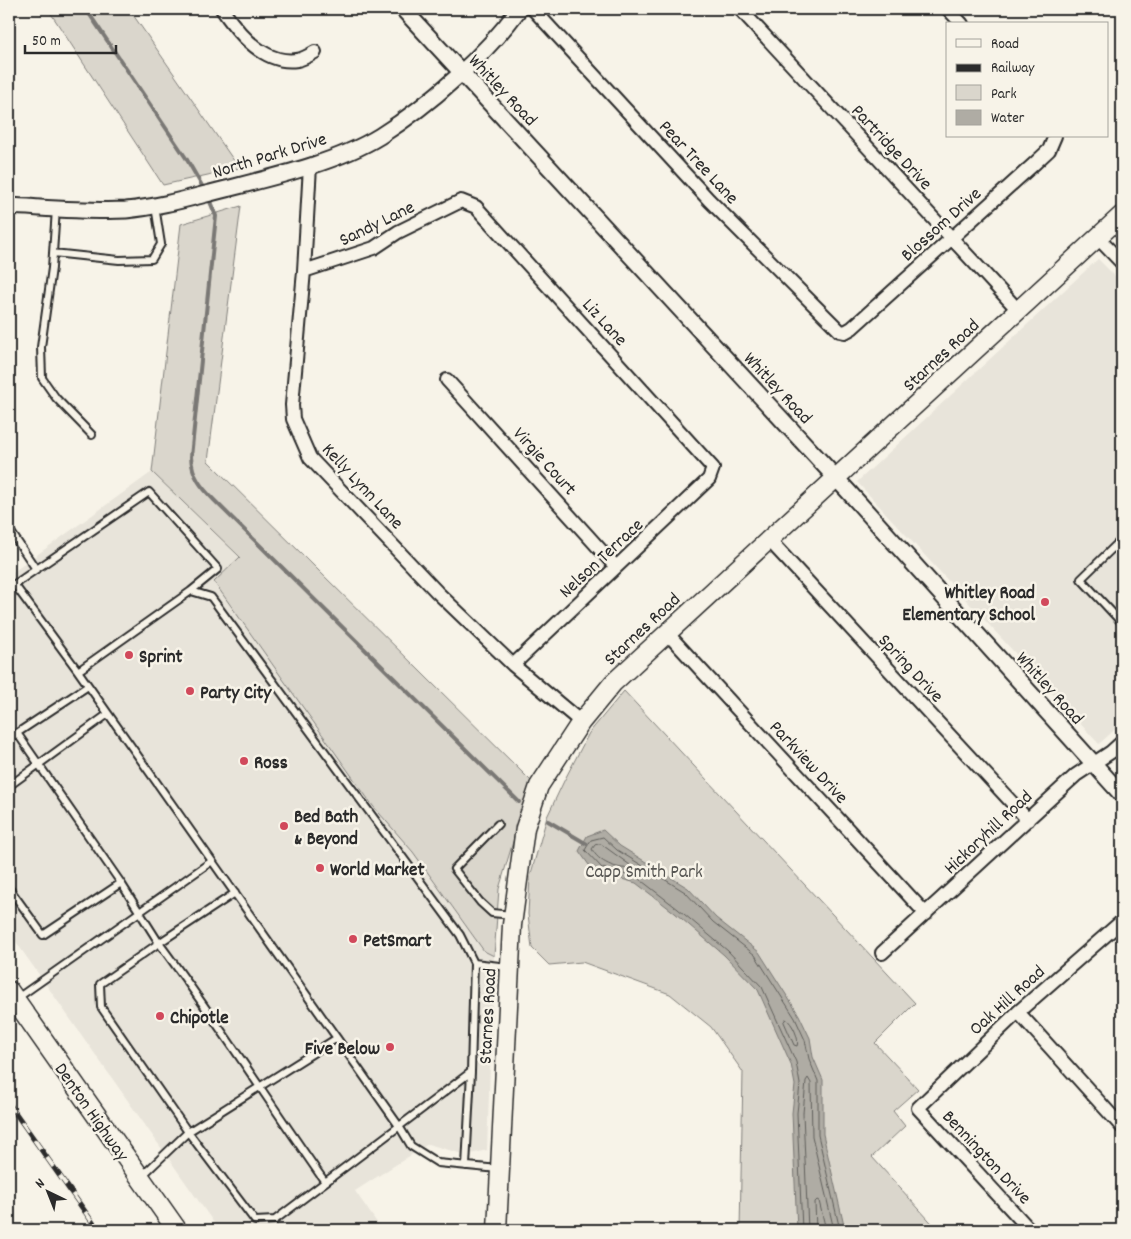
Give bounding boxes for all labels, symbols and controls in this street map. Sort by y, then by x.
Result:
scale bar [25,22,116,54]
legend [946,22,1108,138]
text: 50 m [32,31,61,53]
text: Road [991,34,1019,56]
street label: Whitley Road [461,49,542,134]
text: Railway [991,58,1035,80]
text: Park [991,84,1017,106]
street label: Partridge Drive [844,99,937,197]
text: Water [991,108,1025,130]
street label: Pear Tree Lane [651,115,744,212]
street label: North Park Drive [210,127,331,188]
street label: Blossom Drive [896,182,989,269]
street label: Sandy Lane [335,195,420,255]
street label: Liz Lane [574,293,632,353]
street label: Starnes Road [898,314,987,399]
street label: Whitley Road [736,347,817,432]
street label: Virgie Court [505,422,582,503]
street label: Kelly Lynn Lane [314,438,409,537]
street label: Nelson Terrace [554,513,651,606]
place label: Whitley Road Elementary School [902,581,1035,630]
street label: Starnes Road [599,588,688,673]
marker: Whitley Road Elementary School [1039,596,1051,608]
street label: Spring Drive [870,629,949,710]
place label: Sprint [139,645,182,672]
street label: Whitley Road [1008,647,1089,732]
marker: Sprint [123,649,135,661]
place label: Party City [200,681,273,708]
marker: Party City [184,685,196,697]
street label: Parkview Drive [762,716,853,811]
place label: Ross [254,751,288,778]
marker: Ross [238,755,250,767]
street label: Hickoryhill Road [939,785,1040,882]
place label: Bed Bath & Beyond [294,805,359,854]
marker: Bed Bath & Beyond [278,820,290,832]
place label: World Market [330,858,424,885]
park label: Capp Smith Park [585,860,703,887]
marker: World Market [314,862,326,874]
place label: PetSmart [363,929,431,956]
marker: PetSmart [347,933,359,945]
street label: Oak Hill Road [964,960,1052,1043]
street label: Starnes Road [473,967,505,1065]
place label: Chipotle [170,1006,229,1033]
marker: Chipotle [154,1010,166,1022]
place label: Five Below [305,1037,380,1064]
marker: Five Below [384,1041,396,1053]
street label: Denton Highway [46,1058,134,1168]
street label: Bennington Drive [934,1105,1036,1212]
north arrow [22,1166,72,1216]
text: N [31,1174,50,1194]

